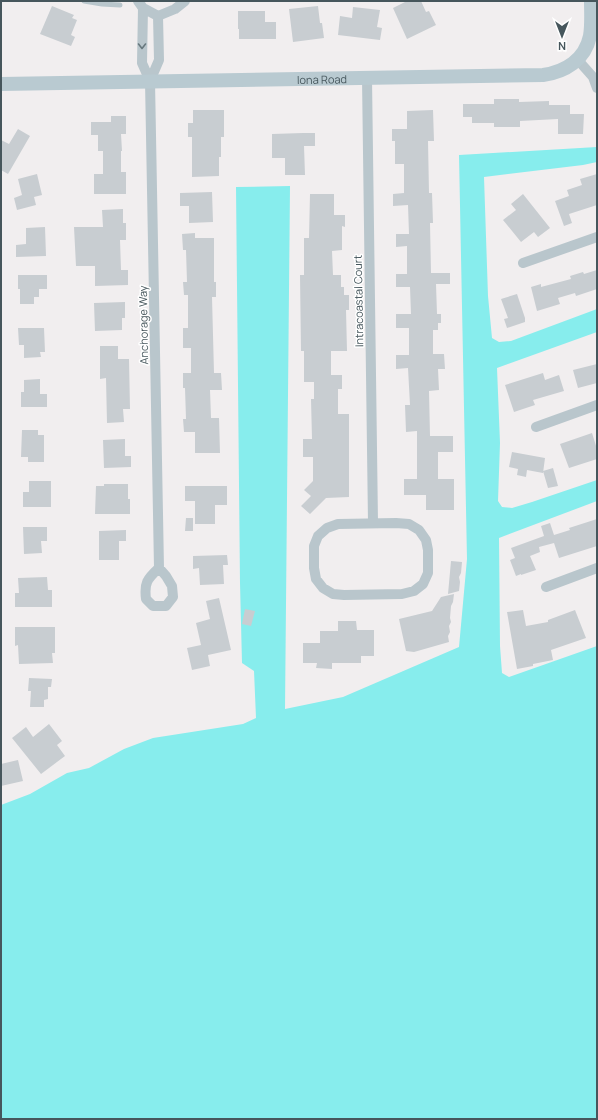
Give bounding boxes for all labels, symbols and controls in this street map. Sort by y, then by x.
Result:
north arrow [542,16,582,56]
text: N [558,39,566,54]
one-way arrow [138,43,146,49]
street label: Iona Road [297,71,347,87]
street label: Intracoastal Court [350,255,366,347]
street label: Anchorage Way [135,285,151,365]

